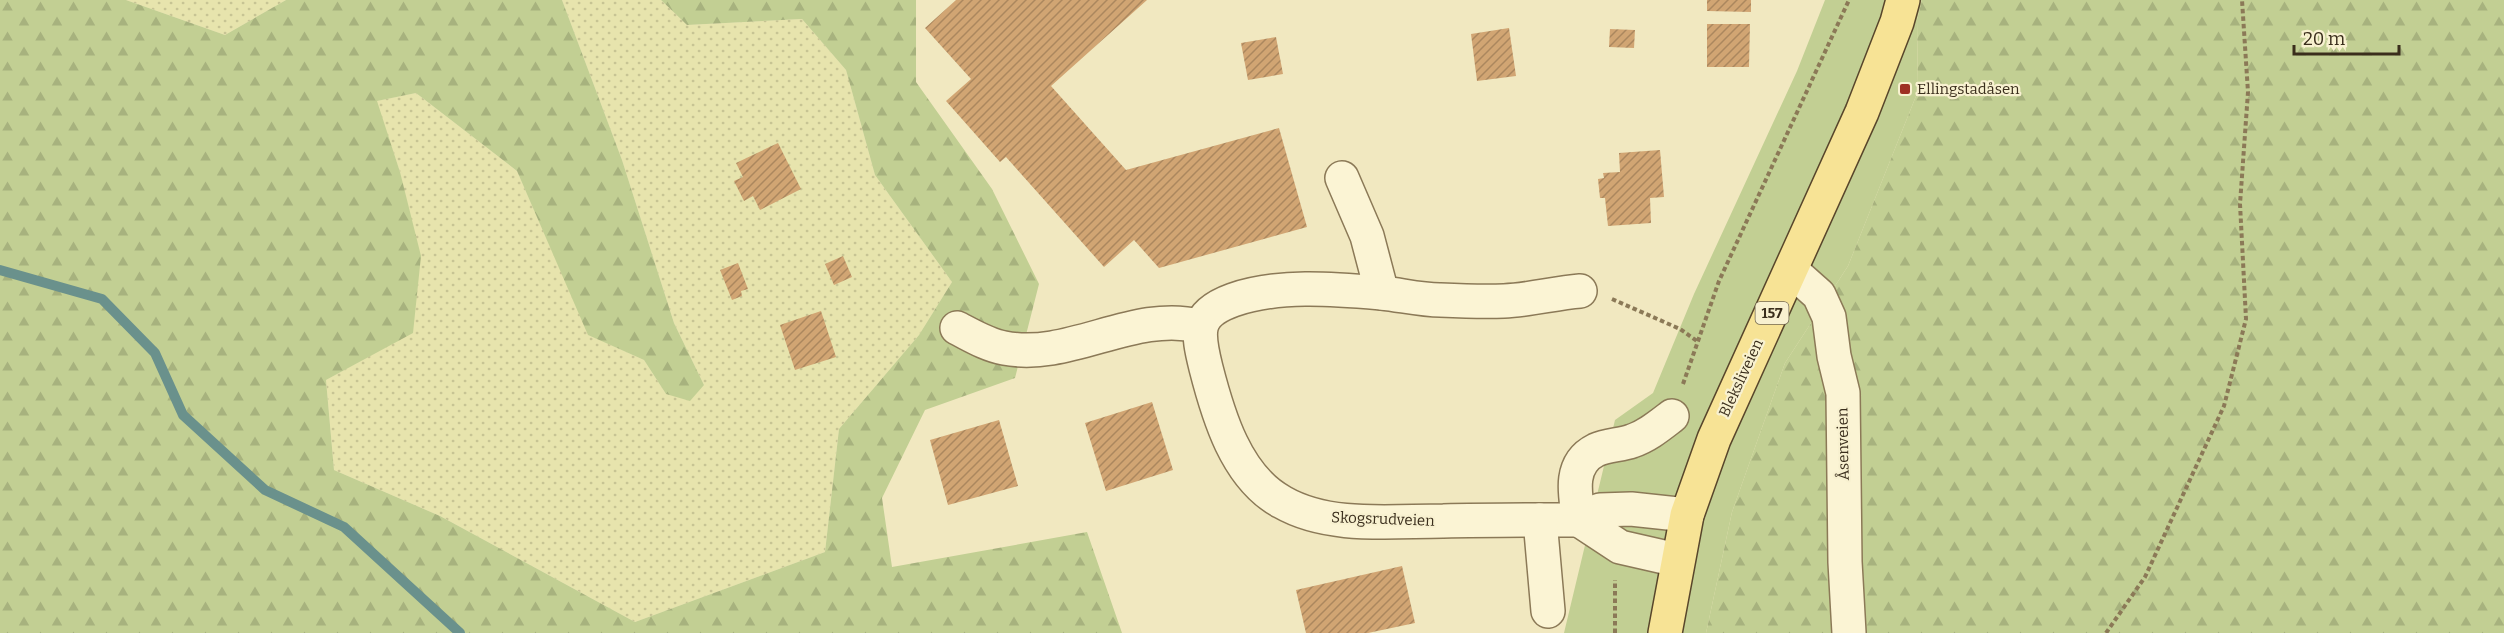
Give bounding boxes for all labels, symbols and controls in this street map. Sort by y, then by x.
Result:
scale bar [2294,18,2399,56]
text: 20 m [2303,28,2345,50]
place label: Ellingstadåsen [1917,80,2020,98]
marker: Ellingstadåsen [1898,82,1912,96]
road number: 157 [1756,302,1788,324]
street label: Bleksliveien [1715,336,1767,420]
street label: Åsenveien [1833,407,1853,481]
street label: Skogsrudveien [1331,508,1436,530]

